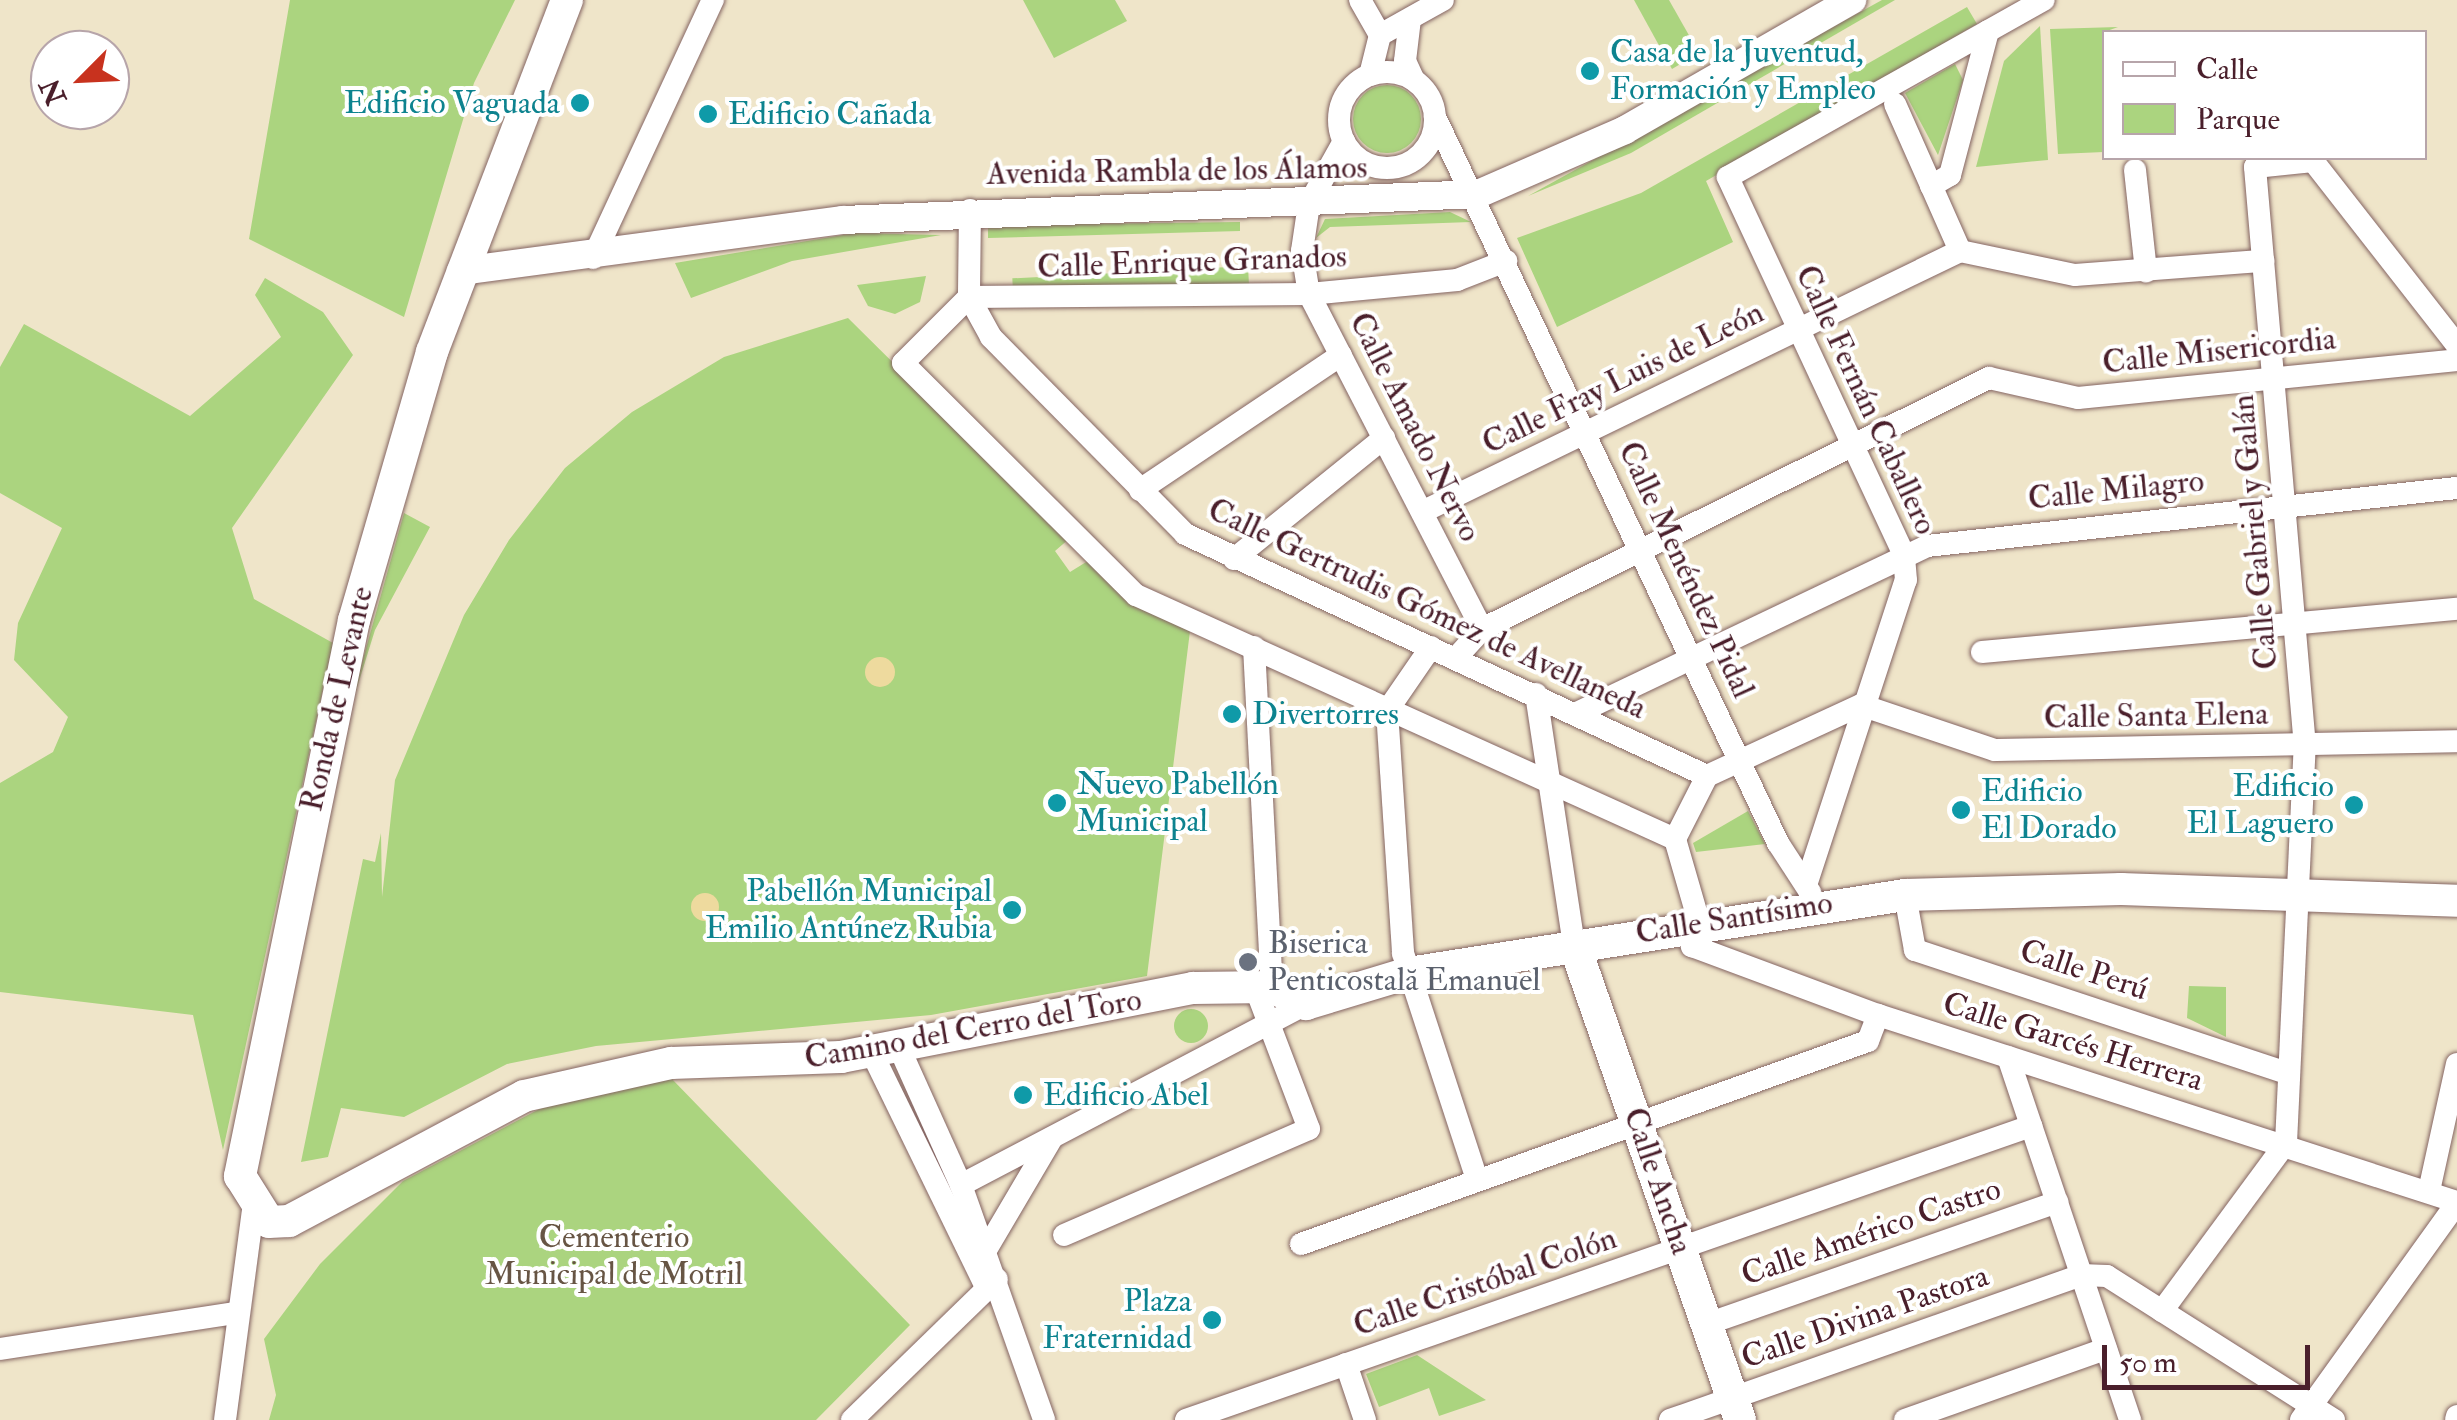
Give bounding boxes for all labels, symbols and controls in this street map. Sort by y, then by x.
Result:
north arrow [30,30,130,130]
legend [2102,30,2427,160]
place label: Casa de la Juventud, Formación y Empleo [1610,34,1876,109]
text: Calle [2196,51,2258,88]
marker: Casa de la Juventud, Formación y Empleo [1579,60,1601,82]
text: N [33,73,75,110]
place label: Edificio Vaguada [344,84,560,122]
marker: Edificio Vaguada [569,92,591,114]
place label: Edificio Cañada [728,95,931,133]
text: Parque [2196,101,2280,138]
marker: Edificio Cañada [697,103,719,125]
street label: Avenida Rambla de los Álamos [986,148,1368,194]
street label: Calle Enrique Granados [1037,237,1347,287]
street label: Calle Fernán Caballero [1787,259,1945,541]
street label: Calle Fray Luis de León [1476,293,1770,463]
street label: Calle Amado Nervo [1341,306,1489,548]
street label: Calle Misericordia [2100,320,2338,382]
street label: Calle Gabriel y Galán [2224,393,2286,671]
street label: Calle Menéndez Pidal [1610,436,1762,704]
street label: Calle Milagro [2026,462,2206,518]
street label: Calle Gertrudis Gómez de Avellaneda [1202,490,1652,728]
street label: Ronda de Levante [293,583,381,815]
place label: Divertorres [1252,695,1399,733]
street label: Calle Santa Elena [2043,695,2269,737]
marker: Divertorres [1221,703,1243,725]
place label: Nuevo Pabellón Municipal [1077,766,1279,841]
place label: Edificio El Laguero [2186,768,2334,843]
place label: Edificio El Dorado [1981,773,2117,848]
marker: Nuevo Pabellón Municipal [1046,792,1068,814]
marker: Edificio El Laguero [2343,794,2365,816]
marker: Edificio El Dorado [1950,799,1972,821]
place label: Pabellón Municipal Emilio Antúnez Rubia [705,873,992,948]
street label: Calle Santísimo [1633,884,1835,952]
marker: Pabellón Municipal Emilio Antúnez Rubia [1001,899,1023,921]
place label: Biserica Penticostală Emanuel [1268,925,1541,1000]
street label: Calle Perú [2015,931,2153,1009]
marker: Biserica Penticostală Emanuel [1237,951,1259,973]
street label: Camino del Cerro del Toro [802,980,1144,1078]
street label: Calle Garcés Herrera [1938,984,2208,1100]
place label: Edificio Abel [1043,1076,1209,1114]
marker: Edificio Abel [1012,1084,1034,1106]
street label: Calle Ancha [1615,1103,1701,1259]
street label: Calle Américo Castro [1736,1170,2006,1294]
park label: Cementerio Municipal de Motril [485,1219,743,1294]
street label: Calle Cristóbal Colón [1349,1219,1621,1345]
street label: Calle Divina Pastora [1736,1257,1994,1377]
place label: Plaza Fraternidad [1042,1283,1192,1358]
marker: Plaza Fraternidad [1201,1309,1223,1331]
scale bar [2107,1325,2314,1387]
text: 50 m [2119,1344,2177,1381]

